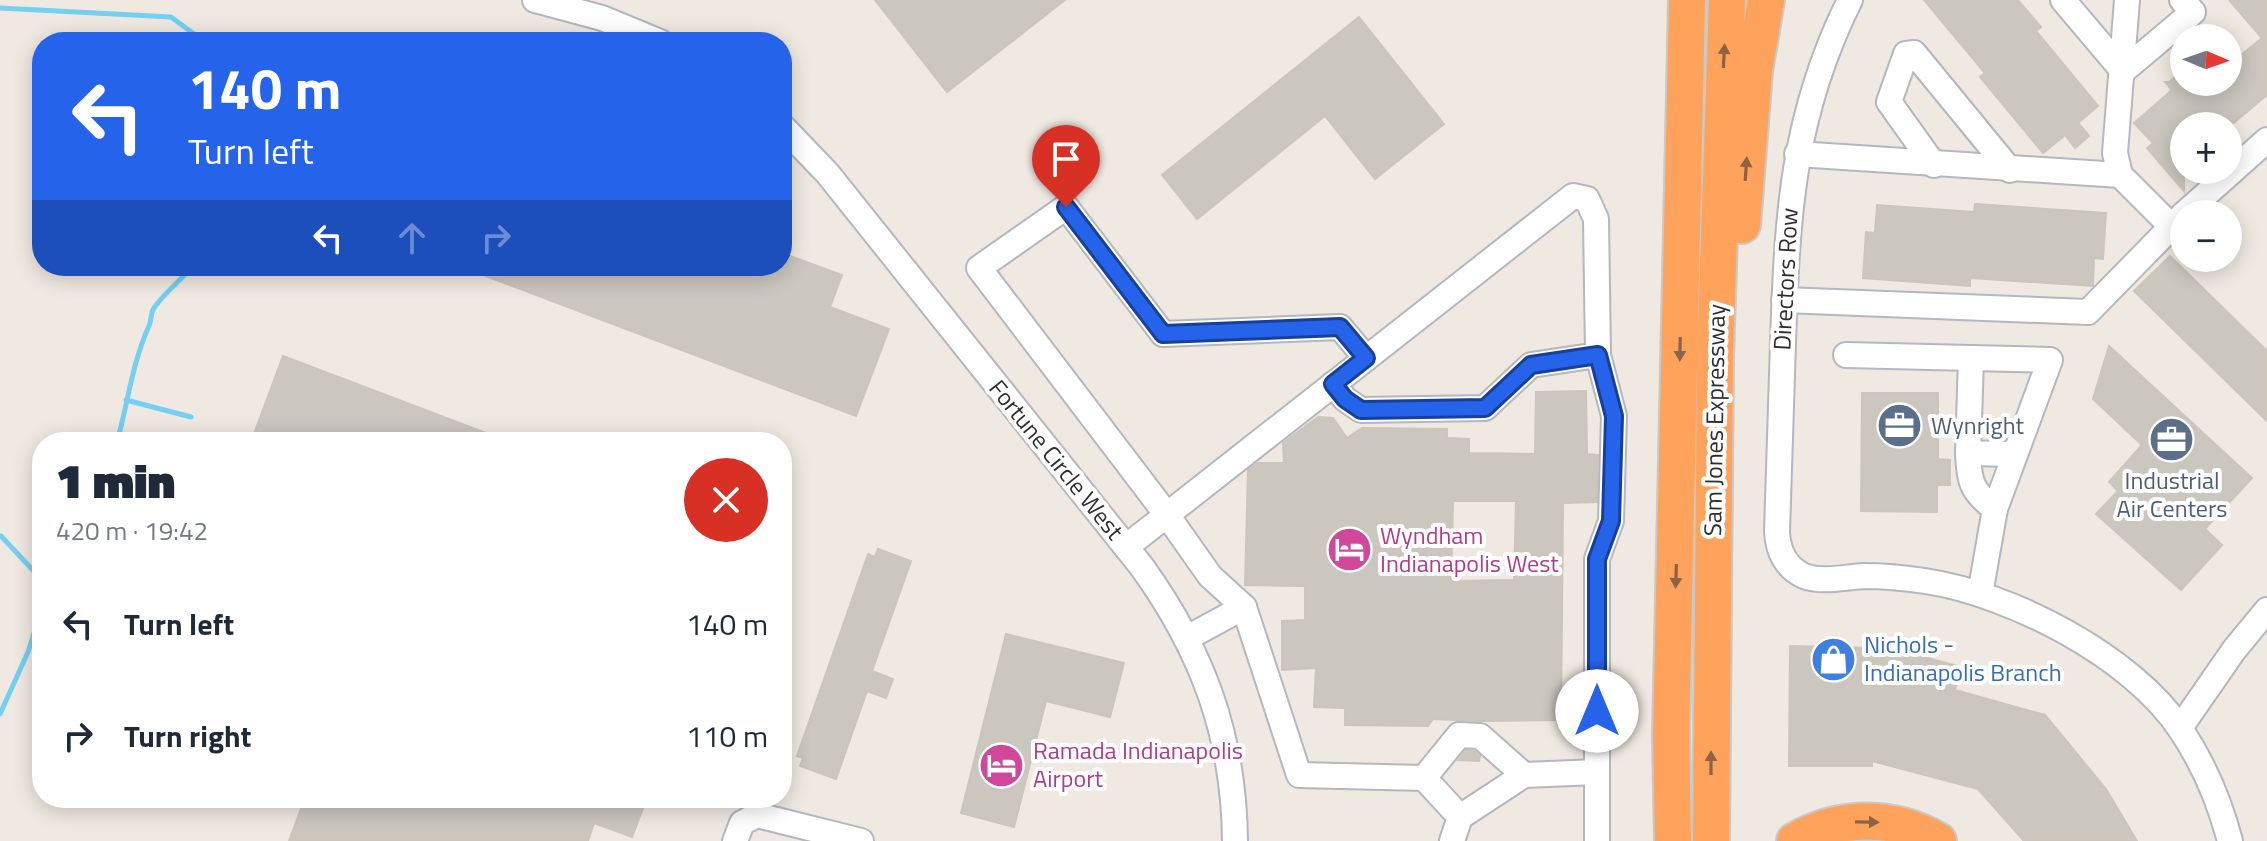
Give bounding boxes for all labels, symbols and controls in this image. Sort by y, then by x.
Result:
north arrow [2170,24,2242,96]
map controls [2170,24,2242,272]
one-way arrow [1718,43,1731,68]
text: 140 m [188,46,341,131]
icon: left [56,64,160,168]
button: + [2170,112,2242,184]
text: Turn left [188,123,314,178]
pin [1032,125,1100,207]
icon: arrive [1044,137,1088,181]
one-way arrow [1740,156,1753,181]
button: − [2170,200,2242,272]
street label: Directors Row [1763,207,1807,351]
icon: left [306,216,350,260]
icon: ahead [390,216,434,260]
icon: right [474,216,518,260]
street label: Sam Jones Expressway [1694,303,1734,536]
one-way arrow [1673,337,1686,362]
street label: Fortune Circle West [981,372,1133,548]
office icon: Wynright [1876,402,1924,450]
place label: Wynright [1931,407,2024,443]
office icon: Industrial Air Centers [2148,415,2196,463]
text: 1 min [56,444,175,517]
button: close [684,458,768,542]
place label: Industrial Air Centers [2117,462,2227,526]
text: 420 m · 19:42 [56,511,208,550]
place label: Wyndham Indianapolis West [1380,517,1559,581]
hotel icon: Wyndham Indianapolis West [1325,526,1373,574]
one-way arrow [1669,564,1682,589]
text: Turn left [124,601,234,647]
text: 140 m [686,601,768,647]
icon: left [56,602,100,646]
place label: Nichols - Indianapolis Branch [1864,626,2062,690]
shop icon: Nichols - Indianapolis Branch [1809,635,1857,683]
position arrow [1555,669,1639,753]
text: Turn right [124,713,252,759]
text: 110 m [686,713,768,759]
icon: right [56,714,100,758]
place label: Ramada Indianapolis Airport [1033,732,1243,796]
hotel icon: Ramada Indianapolis Airport [978,741,1026,789]
one-way arrow [1705,750,1717,775]
one-way arrow [1855,816,1880,828]

